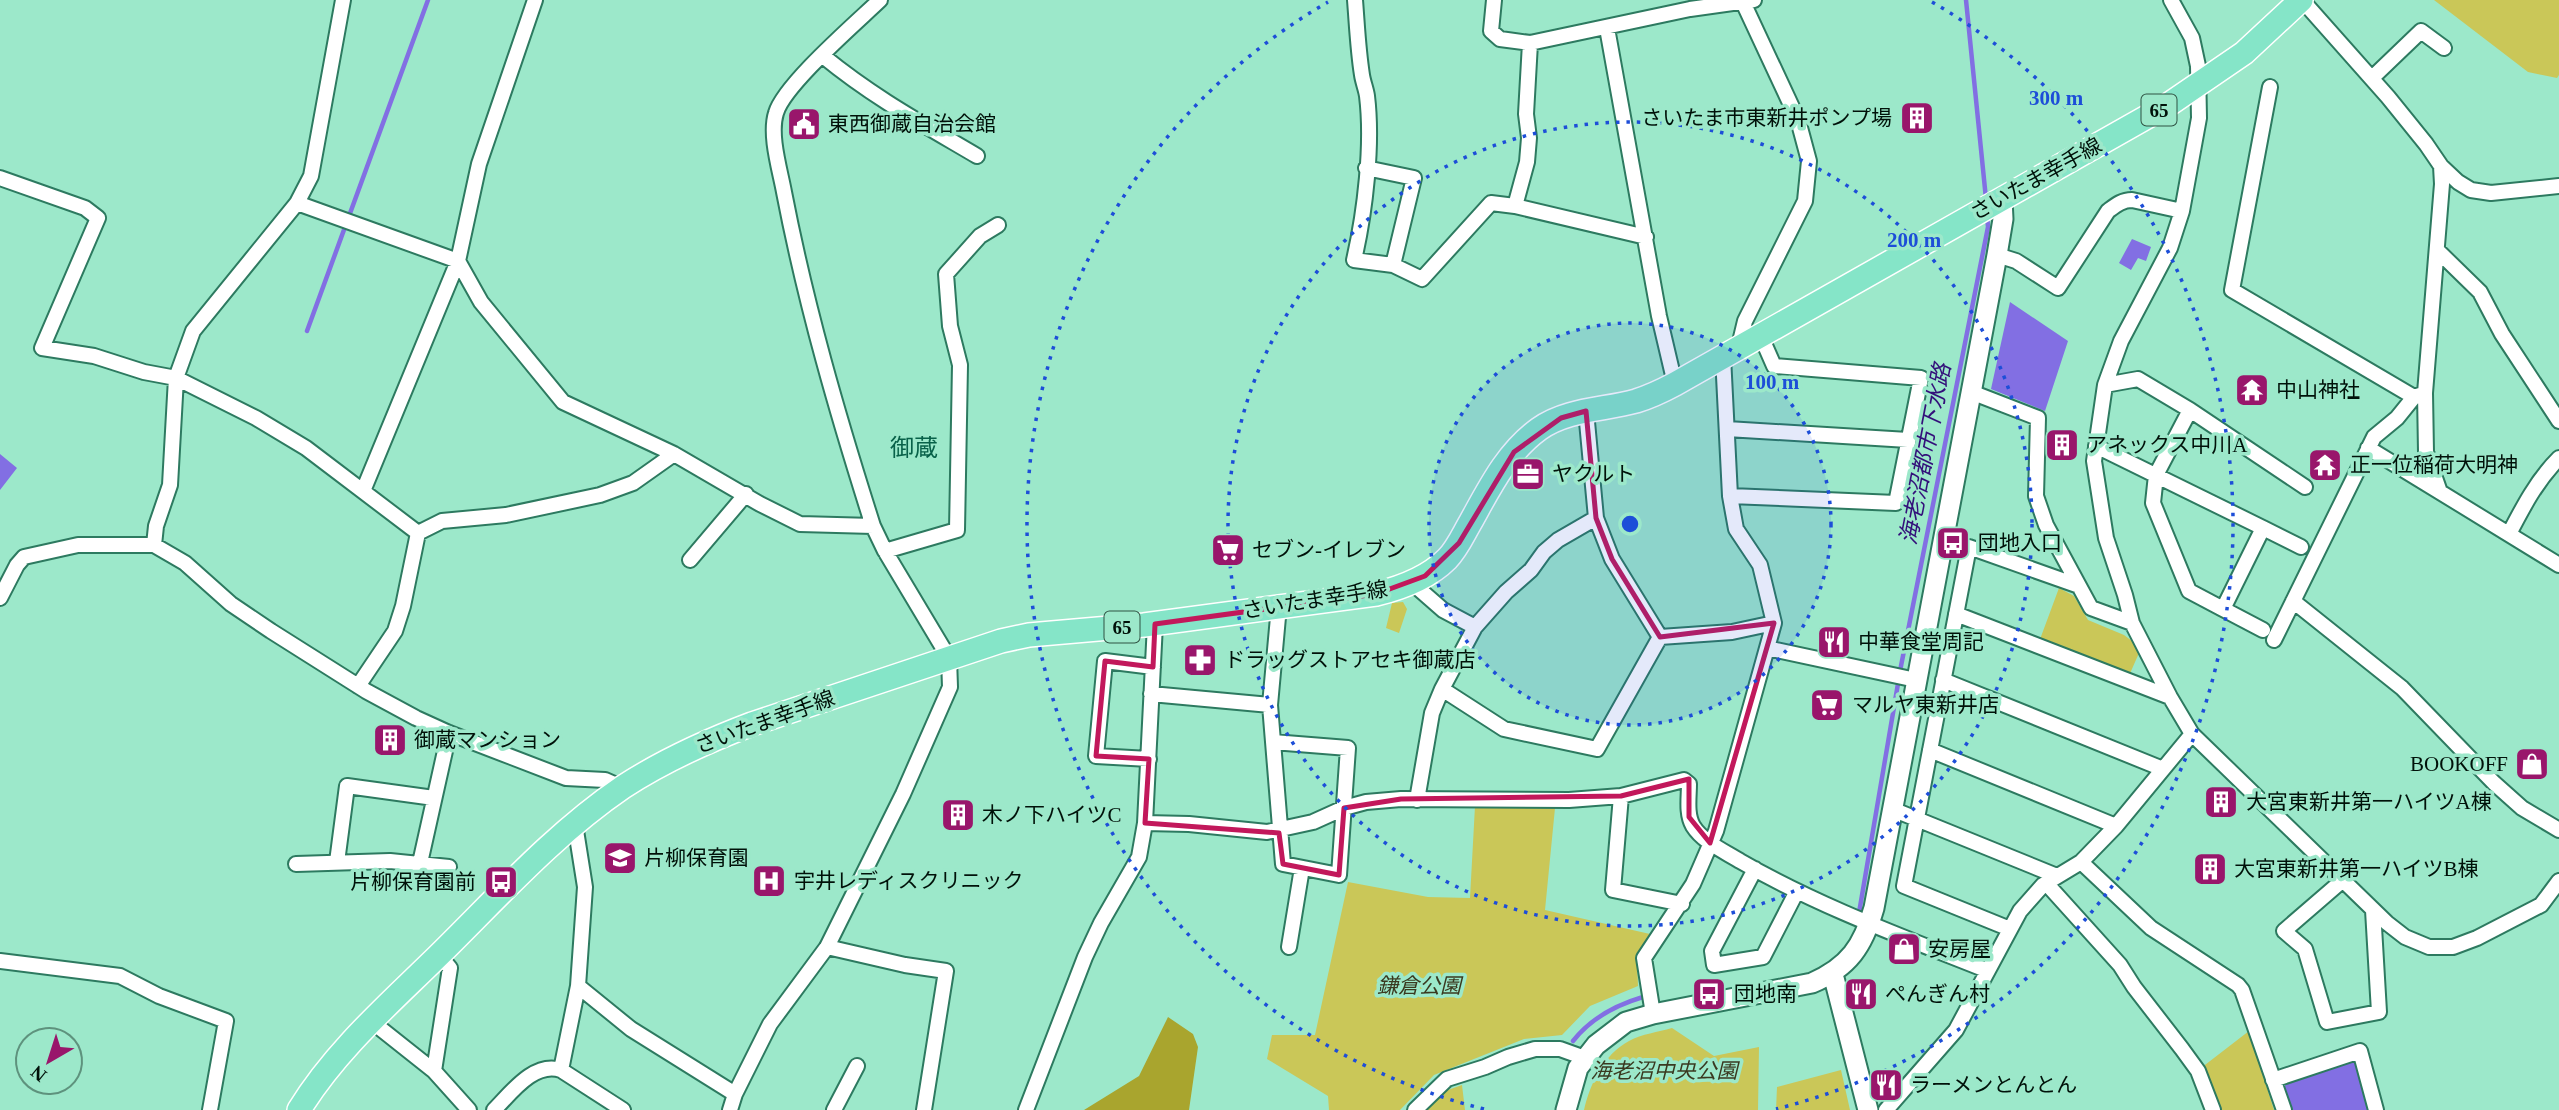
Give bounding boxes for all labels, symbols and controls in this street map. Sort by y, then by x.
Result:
text: 300 m [2029,86,2084,110]
road number: 65 [2142,94,2176,125]
building icon: さいたま市東新井ポンプ場 [1898,99,1936,137]
public building icon: 東西御蔵自治会館 [785,105,823,143]
place label: さいたま市東新井ポンプ場 [1641,106,1892,130]
place label: 東西御蔵自治会館 [828,112,996,136]
street label: さいたま幸手線 [1966,133,2106,225]
text: 200 m [1887,228,1942,252]
water label: 海老沼都市下水路 [1896,359,1956,547]
text: 100 m [1745,370,1800,394]
temple icon: 中山神社 [2233,371,2271,409]
place label: 中山神社 [2276,378,2360,402]
building icon: アネックス中川A [2043,426,2081,464]
place label: アネックス中川A [2086,433,2248,457]
district label: 御蔵 [890,435,938,461]
temple icon: 正一位稲荷大明神 [2306,446,2344,484]
place label: 正一位稲荷大明神 [2350,453,2518,477]
office icon: ヤクルト [1509,455,1547,493]
place label: ヤクルト [1552,462,1635,486]
centre of rings [1618,512,1642,536]
bus stop icon: 団地入口 [1934,524,1972,562]
supermarket icon: セブン-イレブン [1209,531,1247,569]
place label: 団地入口 [1978,531,2062,555]
place label: セブン-イレブン [1252,538,1406,562]
street label: さいたま幸手線 [1241,577,1389,623]
road number: 65 [1104,612,1140,642]
restaurant icon: 中華食堂周記 [1815,623,1853,661]
place label: 中華食堂周記 [1858,630,1984,654]
pharmacy icon: ドラッグストアセキ御蔵店 [1181,641,1219,679]
place label: ドラッグストアセキ御蔵店 [1224,648,1476,672]
street label: さいたま幸手線 [692,686,838,758]
supermarket icon: マルヤ東新井店 [1808,686,1846,724]
place label: マルヤ東新井店 [1852,693,1999,717]
building icon: 御蔵マンション [371,721,409,759]
place label: 御蔵マンション [414,728,561,752]
shop icon: BOOKOFF [2513,745,2551,783]
place label: BOOKOFF [2410,752,2508,776]
building icon: 大宮東新井第一ハイツA棟 [2202,783,2240,821]
place label: 大宮東新井第一ハイツA棟 [2246,790,2492,814]
building icon: 木ノ下ハイツC [939,796,977,834]
place label: 木ノ下ハイツC [982,803,1122,827]
school or university icon: 片柳保育園 [601,839,639,877]
place label: 片柳保育園 [644,846,749,870]
building icon: 大宮東新井第一ハイツB棟 [2191,850,2229,888]
place label: 大宮東新井第一ハイツB棟 [2234,857,2479,881]
hospital icon: 宇井レディスクリニック [750,862,788,900]
bus stop icon: 片柳保育園前 [482,863,520,901]
place label: 宇井レディスクリニック [794,869,1024,893]
place label: 片柳保育園前 [350,870,476,894]
shop icon: 安房屋 [1885,930,1923,968]
place label: 安房屋 [1928,937,1991,961]
park label: 鎌倉公園 [1377,974,1464,998]
bus stop icon: 団地南 [1690,975,1728,1013]
restaurant icon: ぺんぎん村 [1842,975,1880,1013]
place label: 団地南 [1734,982,1797,1006]
place label: ぺんぎん村 [1885,982,1990,1006]
north arrow [14,1026,84,1096]
park label: 海老沼中央公園 [1591,1059,1740,1083]
text: N [26,1061,51,1086]
restaurant icon: ラーメンとんとん [1867,1066,1905,1104]
place label: ラーメンとんとん [1910,1073,2077,1097]

